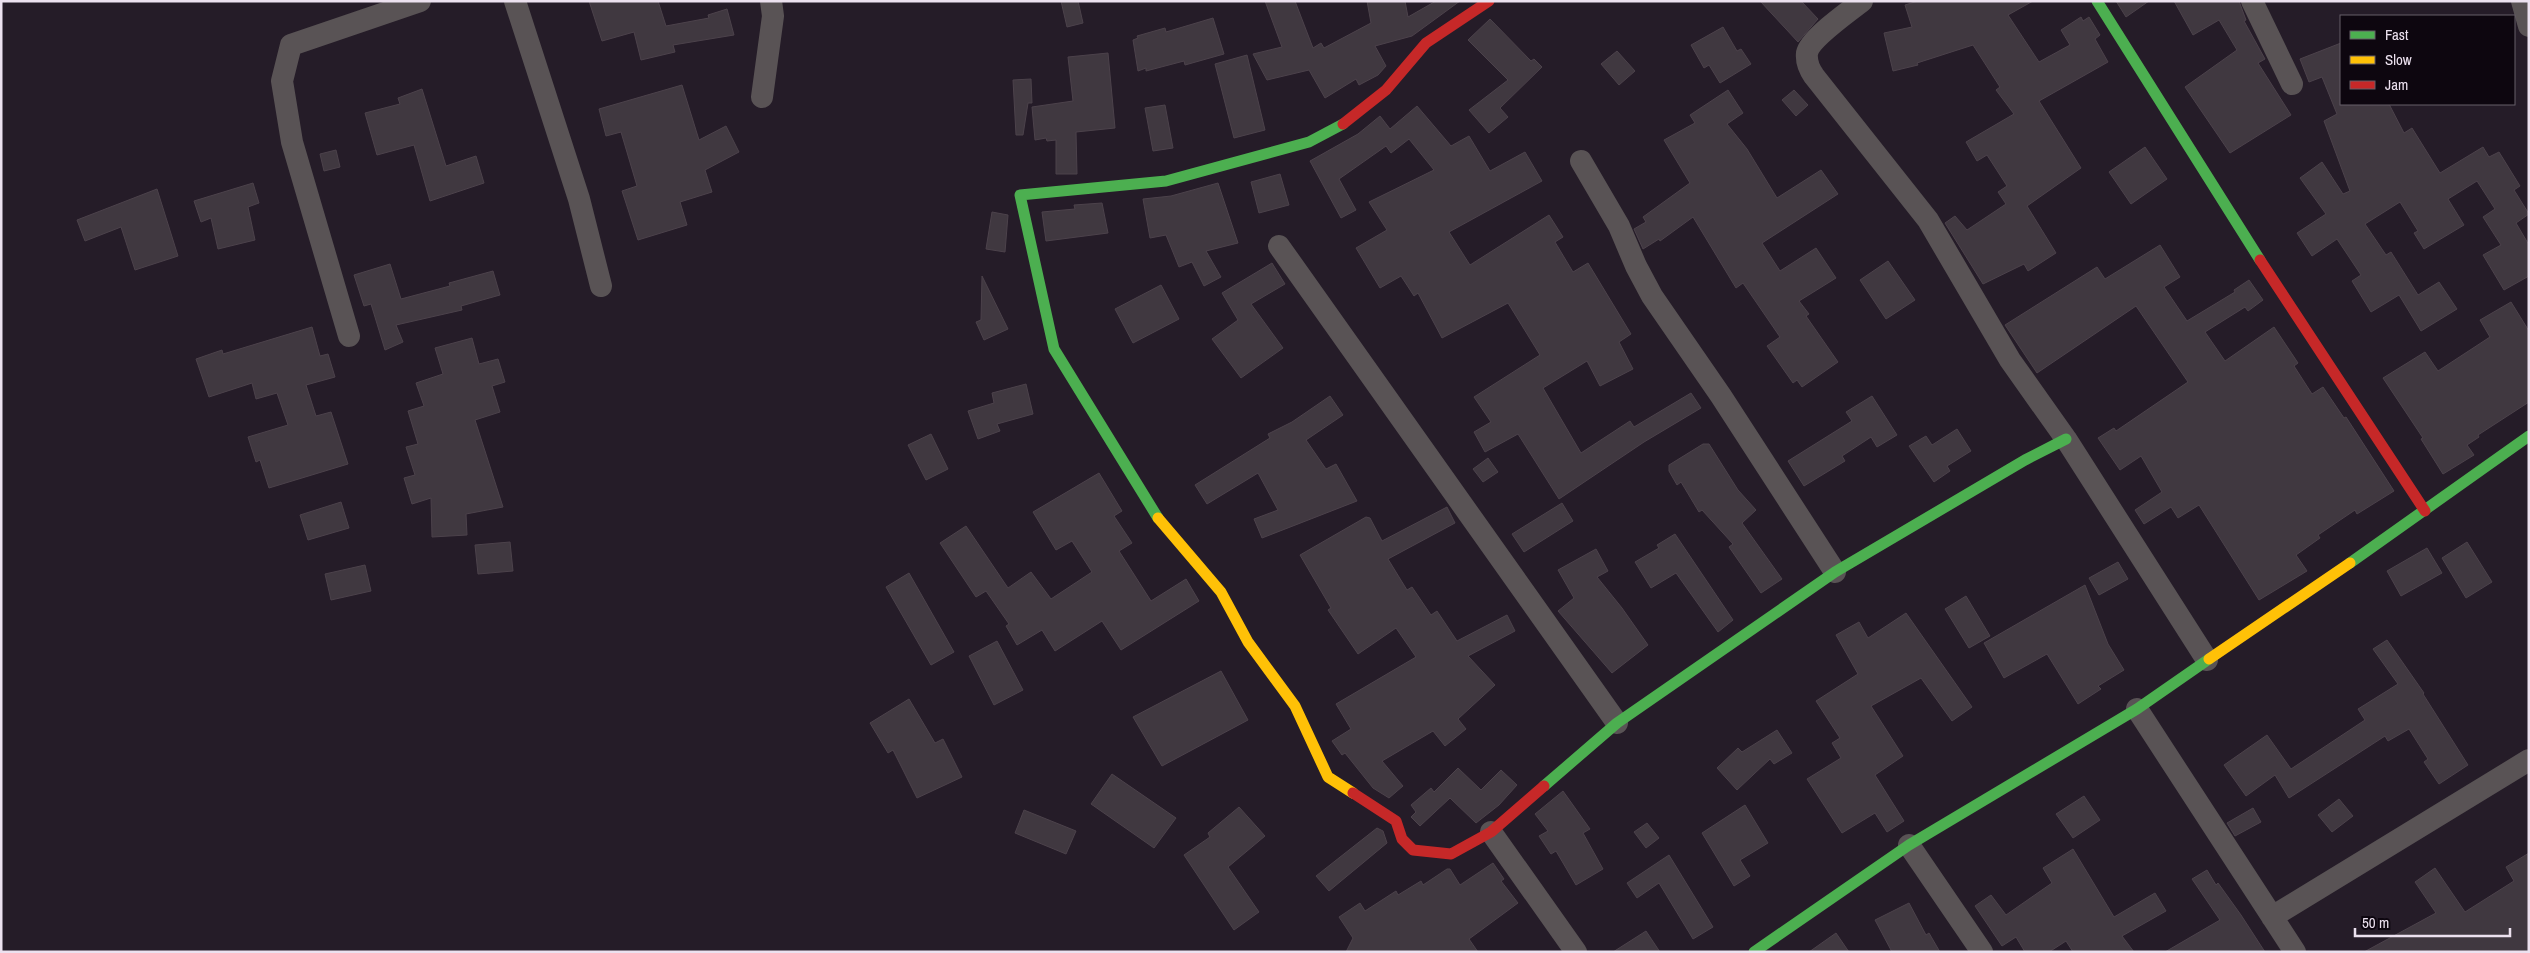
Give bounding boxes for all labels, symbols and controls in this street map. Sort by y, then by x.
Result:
legend [2340,15,2515,105]
text: Fast [2385,24,2409,45]
text: Slow [2385,49,2412,70]
text: Jam [2385,74,2408,95]
scale bar [2355,906,2510,938]
text: 50 m [2362,912,2389,933]

